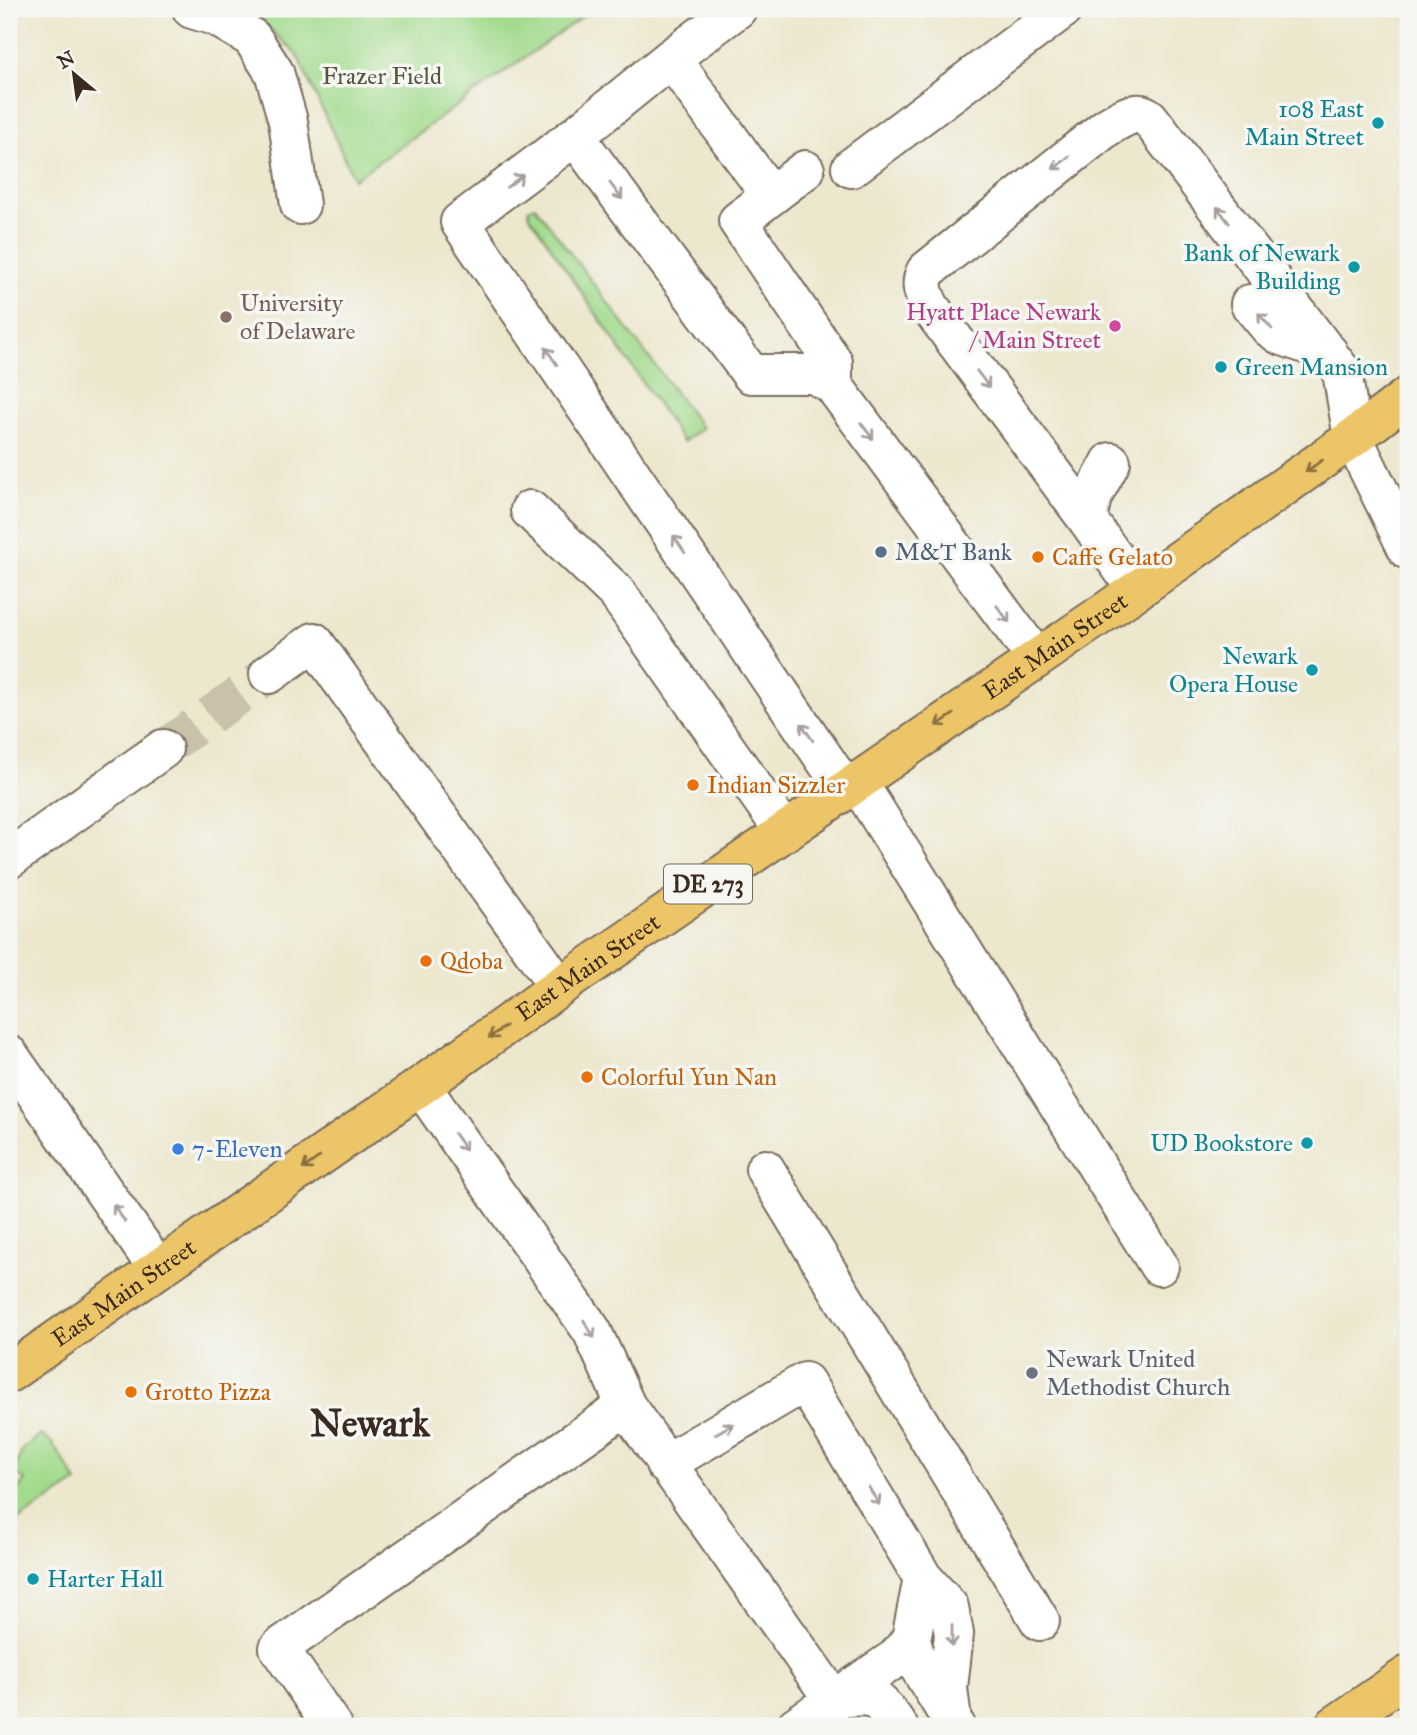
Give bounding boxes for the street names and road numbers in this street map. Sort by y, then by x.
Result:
street label: East Main Street [977,586,1134,706]
road number: DE 273 [664,864,752,904]
street label: East Main Street [510,907,666,1028]
street label: East Main Street [46,1232,202,1354]

